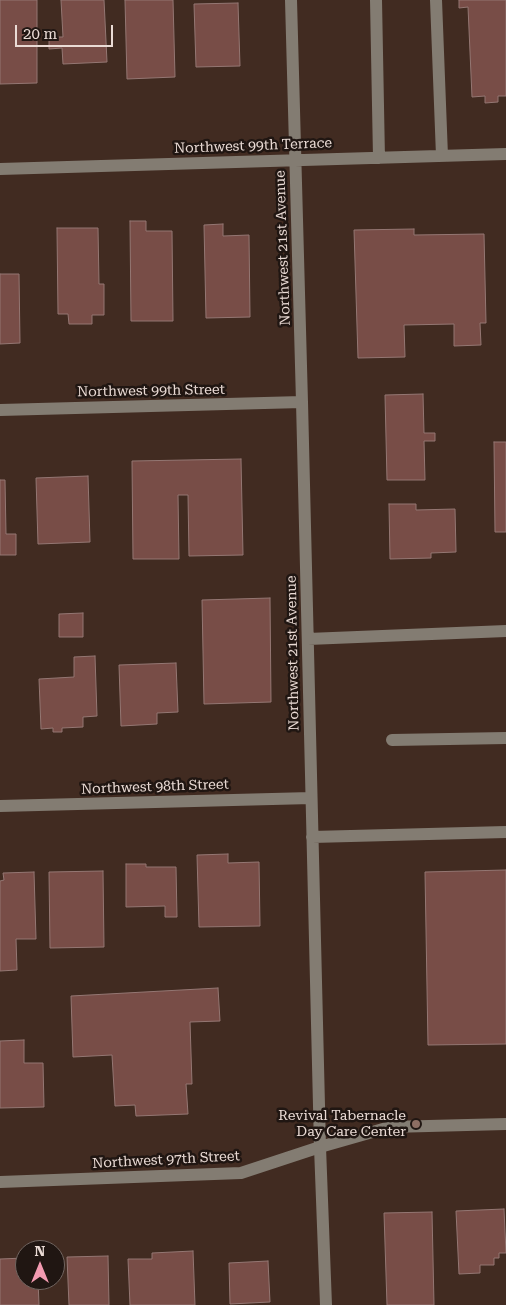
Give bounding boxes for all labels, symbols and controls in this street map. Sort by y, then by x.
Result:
scale bar [18,15,115,47]
text: 20 m [23,25,57,43]
street label: Northwest 99th Terrace [174,135,332,157]
street label: Northwest 21st Avenue [272,170,294,326]
street label: Northwest 99th Street [77,381,225,401]
street label: Northwest 21st Avenue [283,575,303,731]
street label: Northwest 98th Street [81,776,229,798]
place label: Revival Tabernacle Day Care Center [278,1108,406,1140]
marker: Revival Tabernacle Day Care Center [410,1118,422,1130]
street label: Northwest 97th Street [92,1148,240,1172]
north arrow [15,1240,65,1290]
text: N [35,1243,45,1259]

